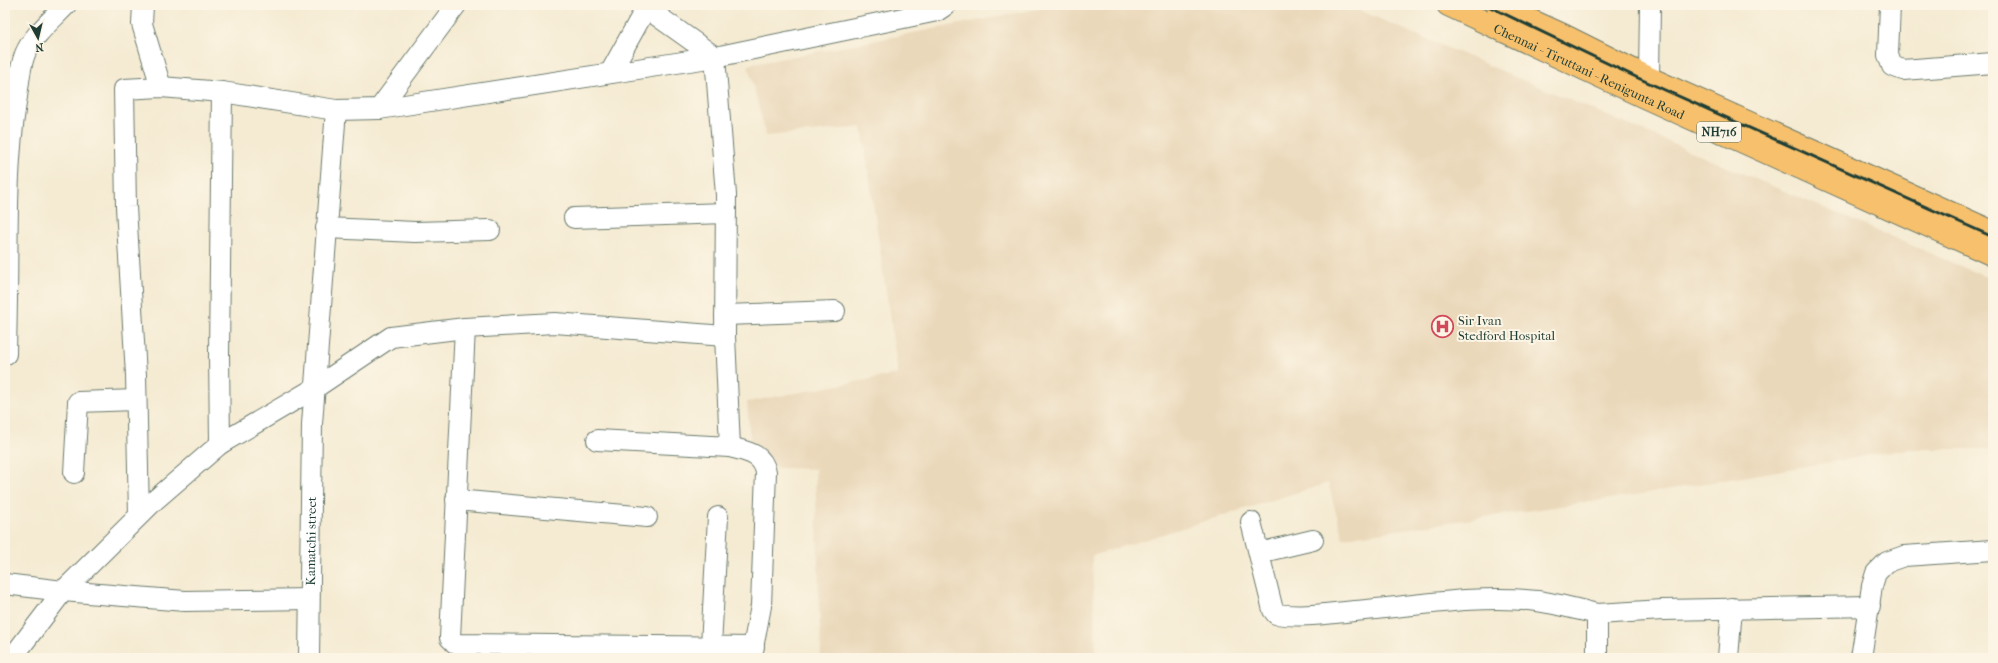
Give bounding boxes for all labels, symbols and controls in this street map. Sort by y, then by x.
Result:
north arrow [18,18,58,58]
street label: Chennai - Tiruttani - Renigunta Road [1492,20,1688,122]
text: N [34,40,44,55]
road number: NH716 [1697,122,1741,142]
place label: Sir Ivan Stedford Hospital [1458,313,1556,343]
hospital icon: Sir Ivan Stedford Hospital [1429,314,1455,340]
street label: Kamatchi street [302,496,319,586]

